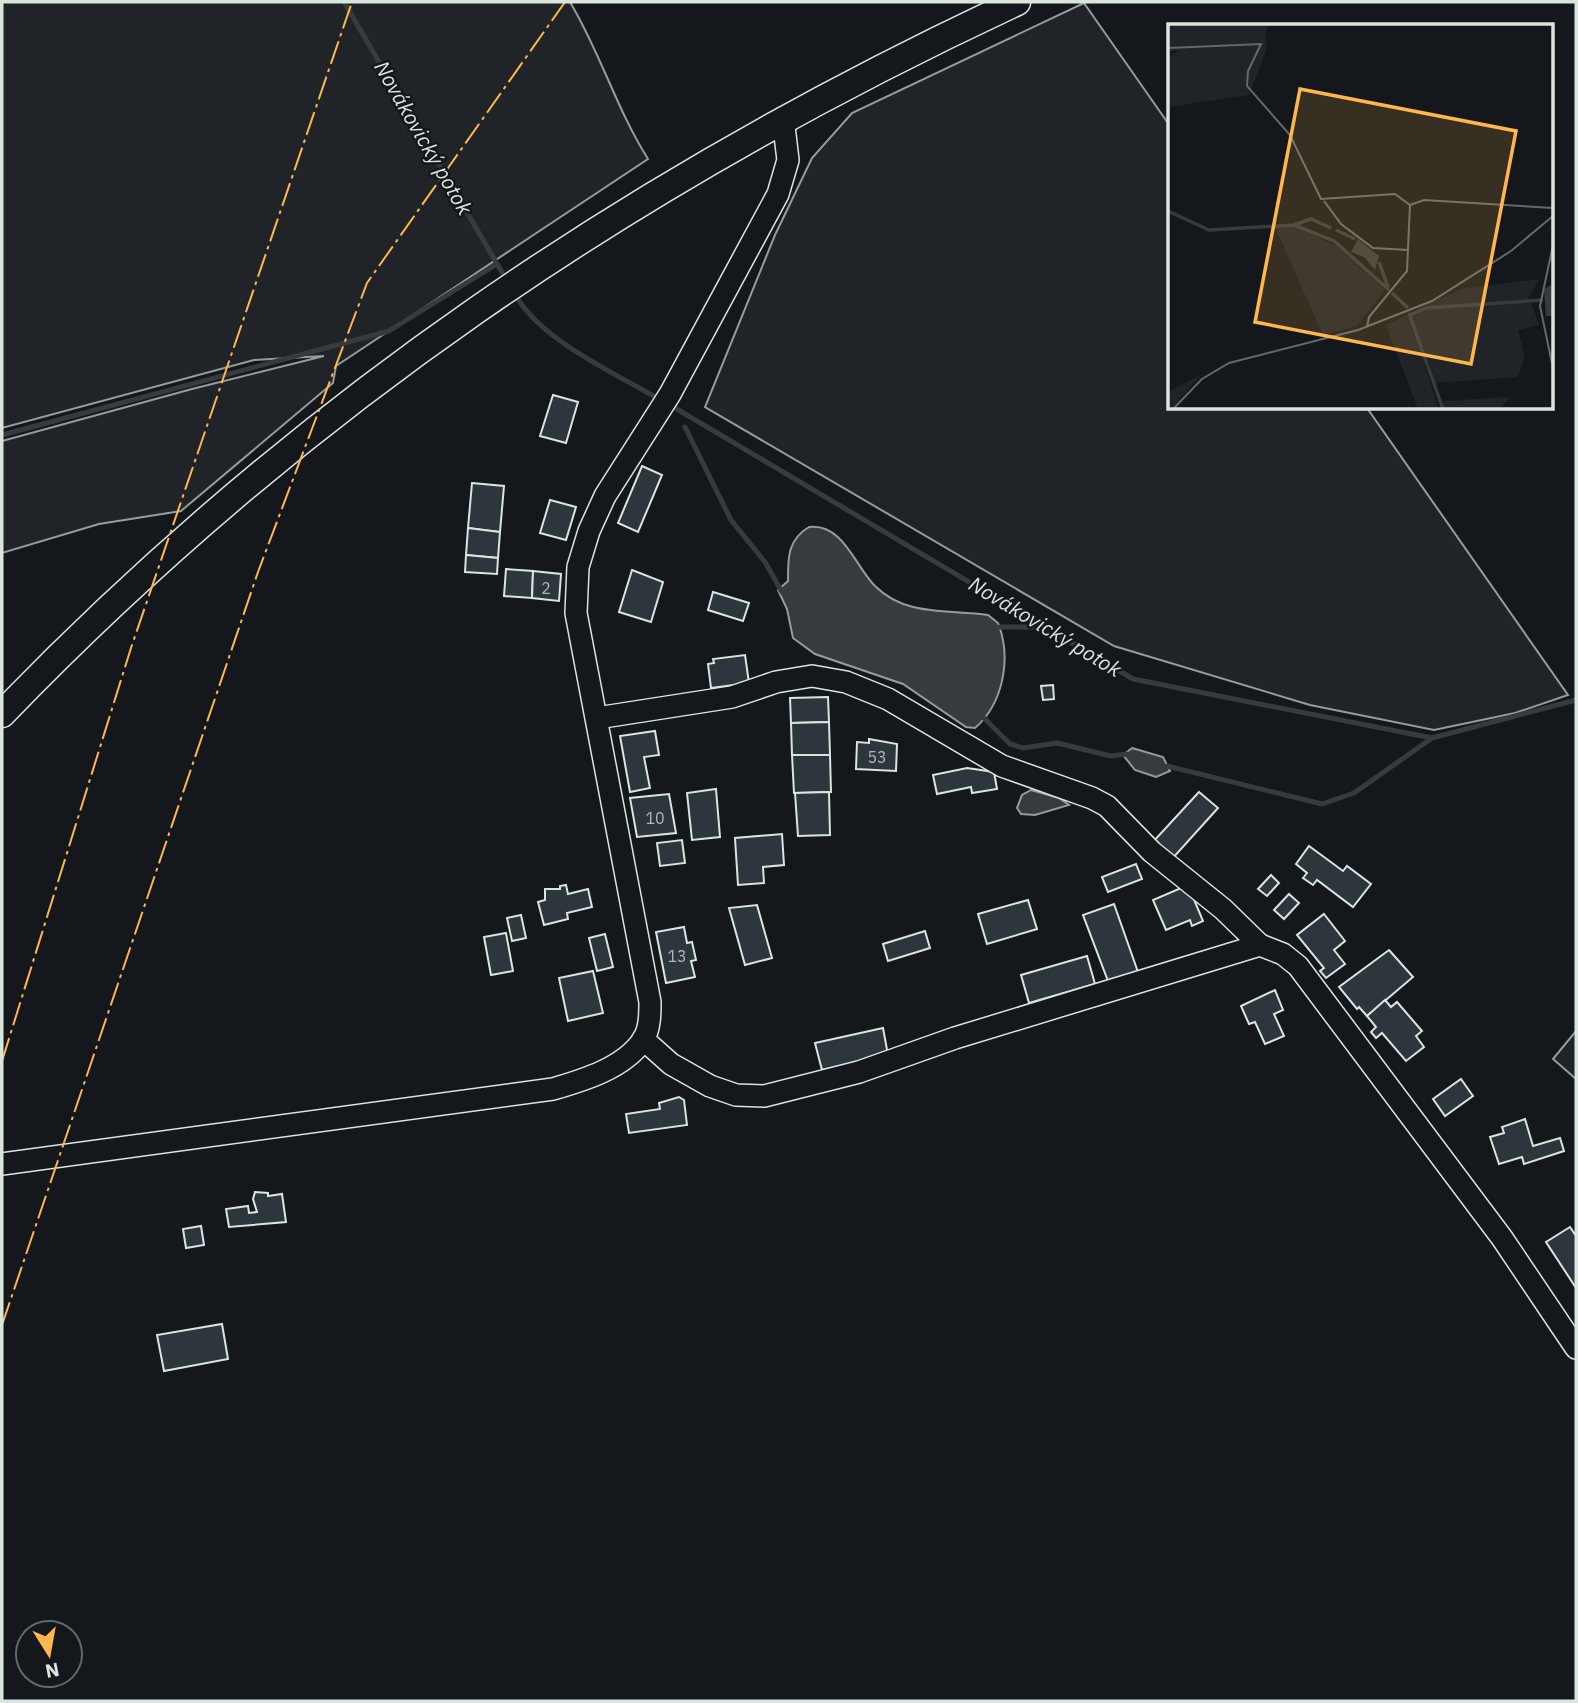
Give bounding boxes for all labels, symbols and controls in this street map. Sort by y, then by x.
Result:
inset map [1168,24,1554,410]
water label: Novákovický potok [368,55,480,221]
water label: Novákovický potok [964,569,1128,683]
house number: 2 [541,578,551,598]
house number: 53 [867,747,887,767]
house number: 10 [645,808,665,828]
house number: 13 [667,946,687,966]
north arrow [14,1619,84,1689]
text: N [43,1658,61,1684]

